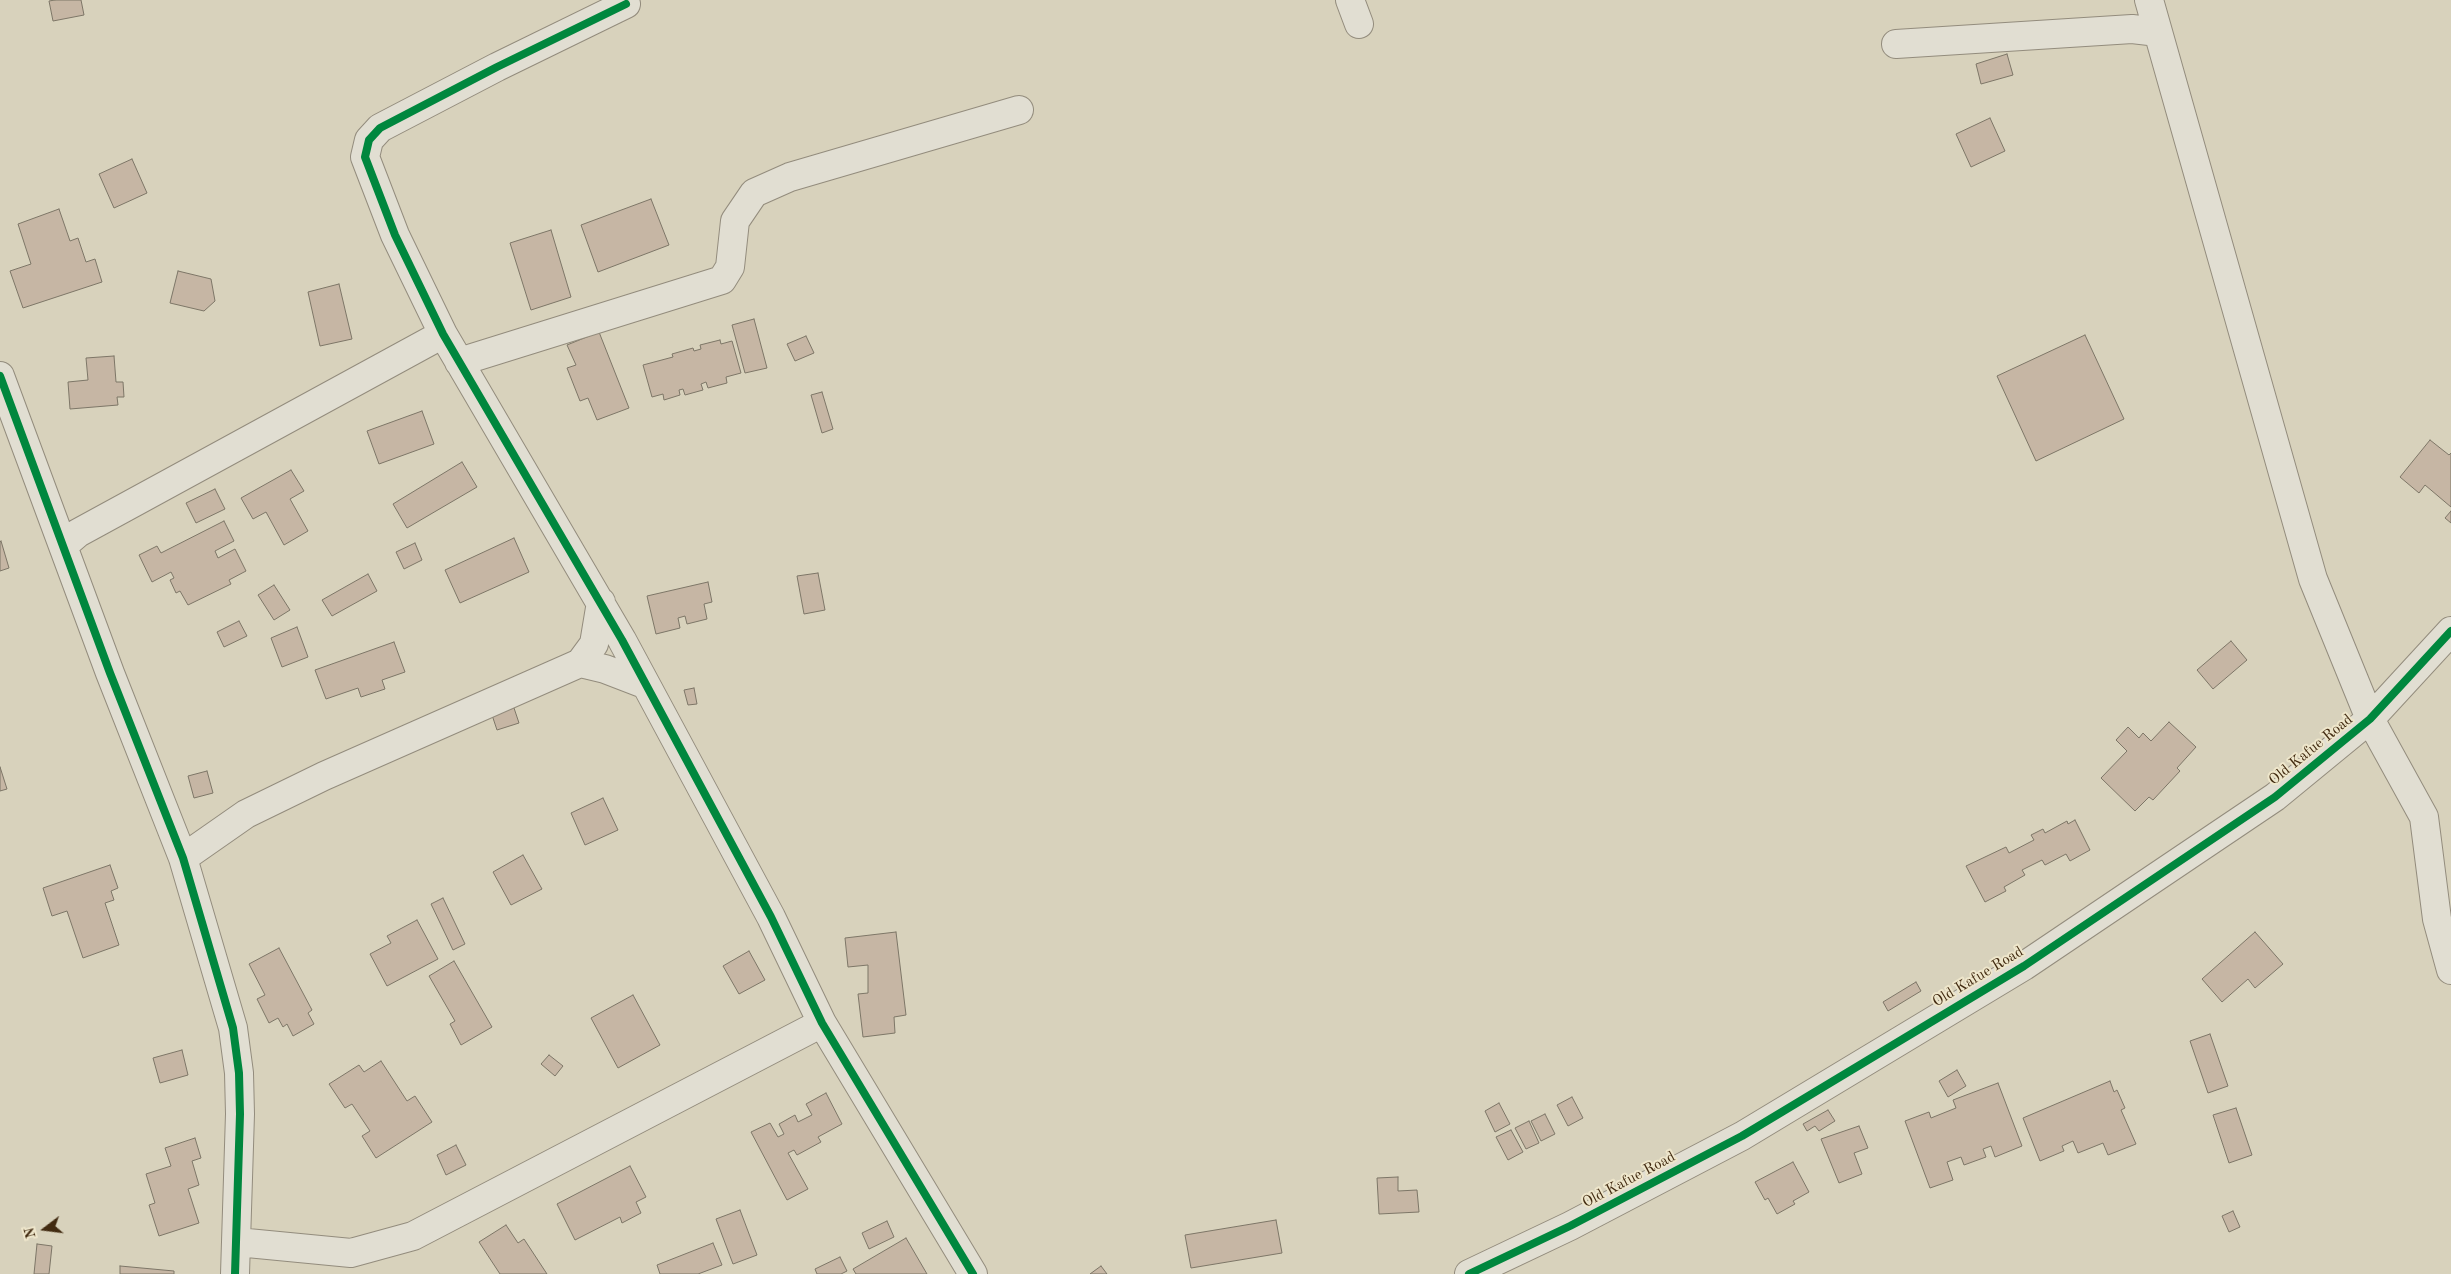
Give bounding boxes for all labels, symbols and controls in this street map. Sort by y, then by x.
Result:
street label: Old Kafue Road [2265,711,2357,789]
street label: Old Kafue Road [1929,943,2027,1011]
street label: Old Kafue Road [1579,1148,1679,1212]
north arrow [20,1204,70,1254]
text: N [22,1226,39,1240]

